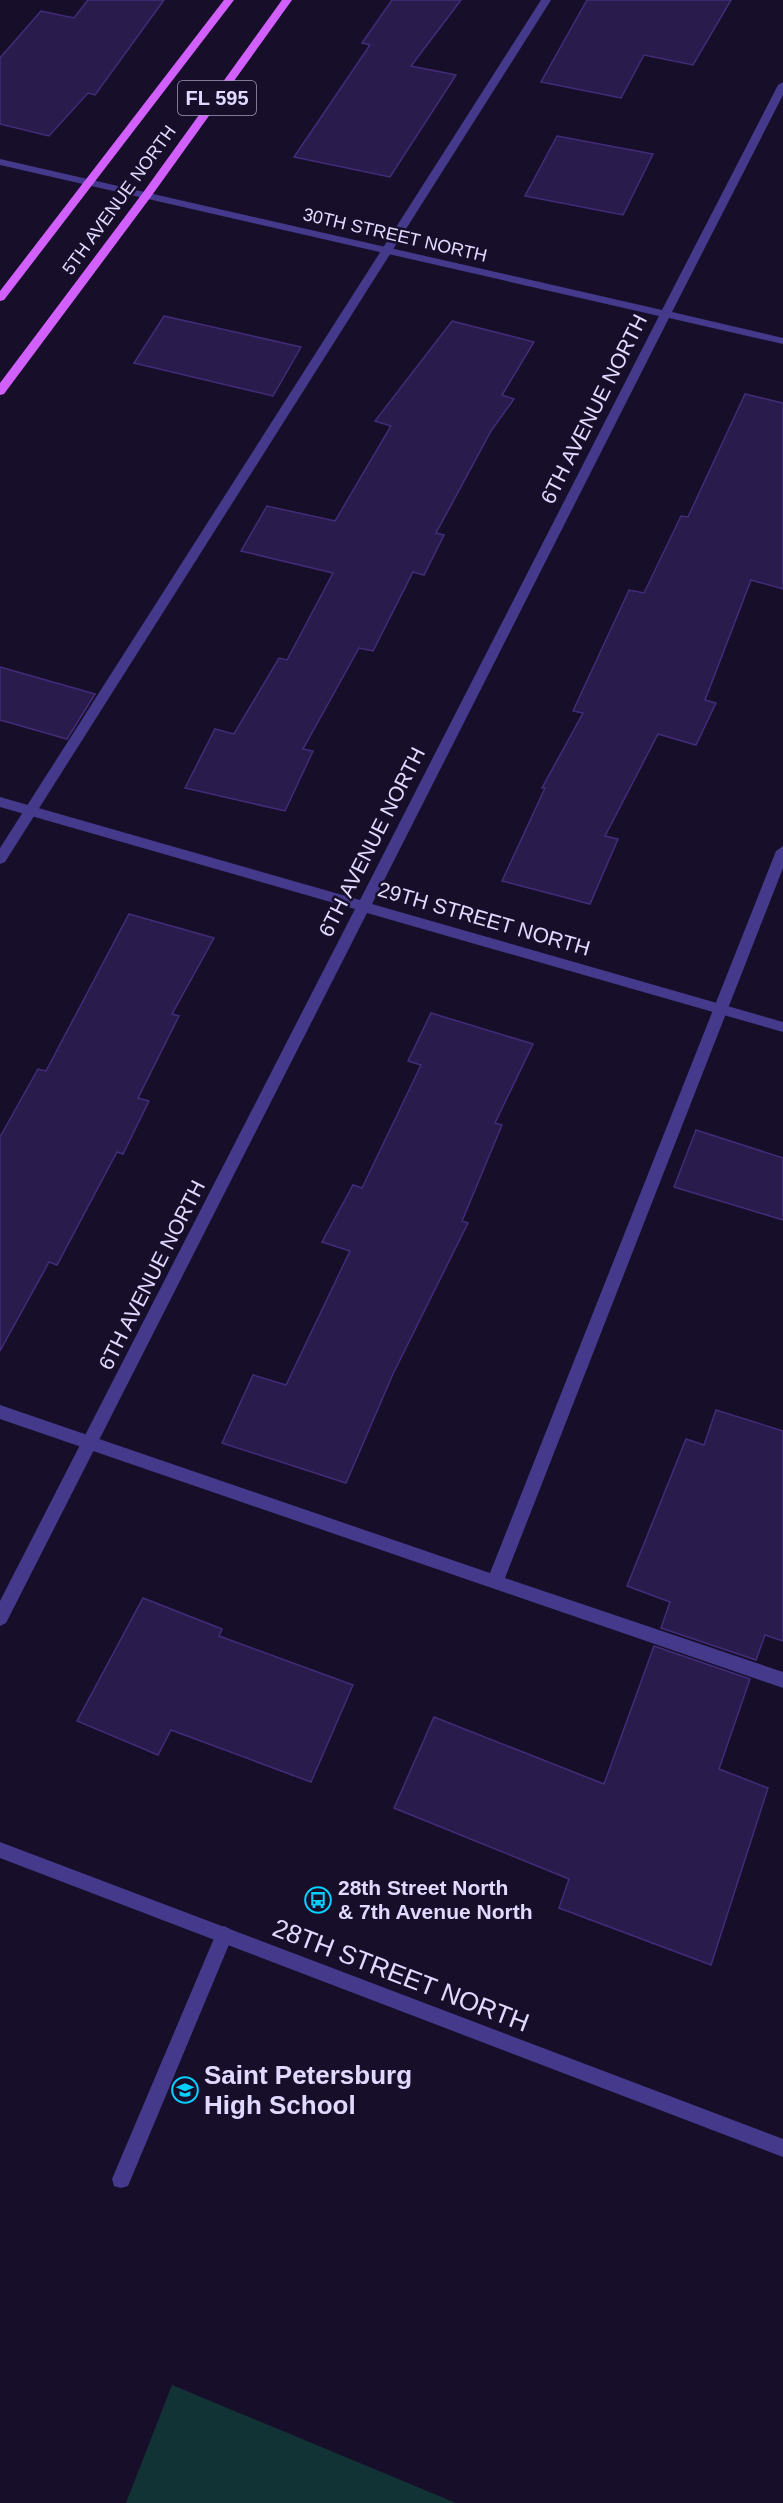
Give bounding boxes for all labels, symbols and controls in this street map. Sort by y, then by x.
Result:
road number: FL 595 [178,81,256,115]
street label: 5TH AVENUE NORTH [58,122,180,278]
street label: 30TH STREET NORTH [301,204,489,266]
street label: 6TH AVENUE NORTH [536,310,651,507]
street label: 6TH AVENUE NORTH [314,743,429,940]
street label: 29TH STREET NORTH [375,877,593,960]
street label: 6TH AVENUE NORTH [94,1176,209,1373]
place label: 28th Street North & 7th Avenue North [338,1876,532,1923]
bus stop icon: 28th Street North & 7th Avenue North [303,1885,333,1915]
street label: 28TH STREET NORTH [269,1912,533,2038]
place label: Saint Petersburg High School [204,2060,412,2120]
school or university icon: Saint Petersburg High School [170,2075,200,2105]

